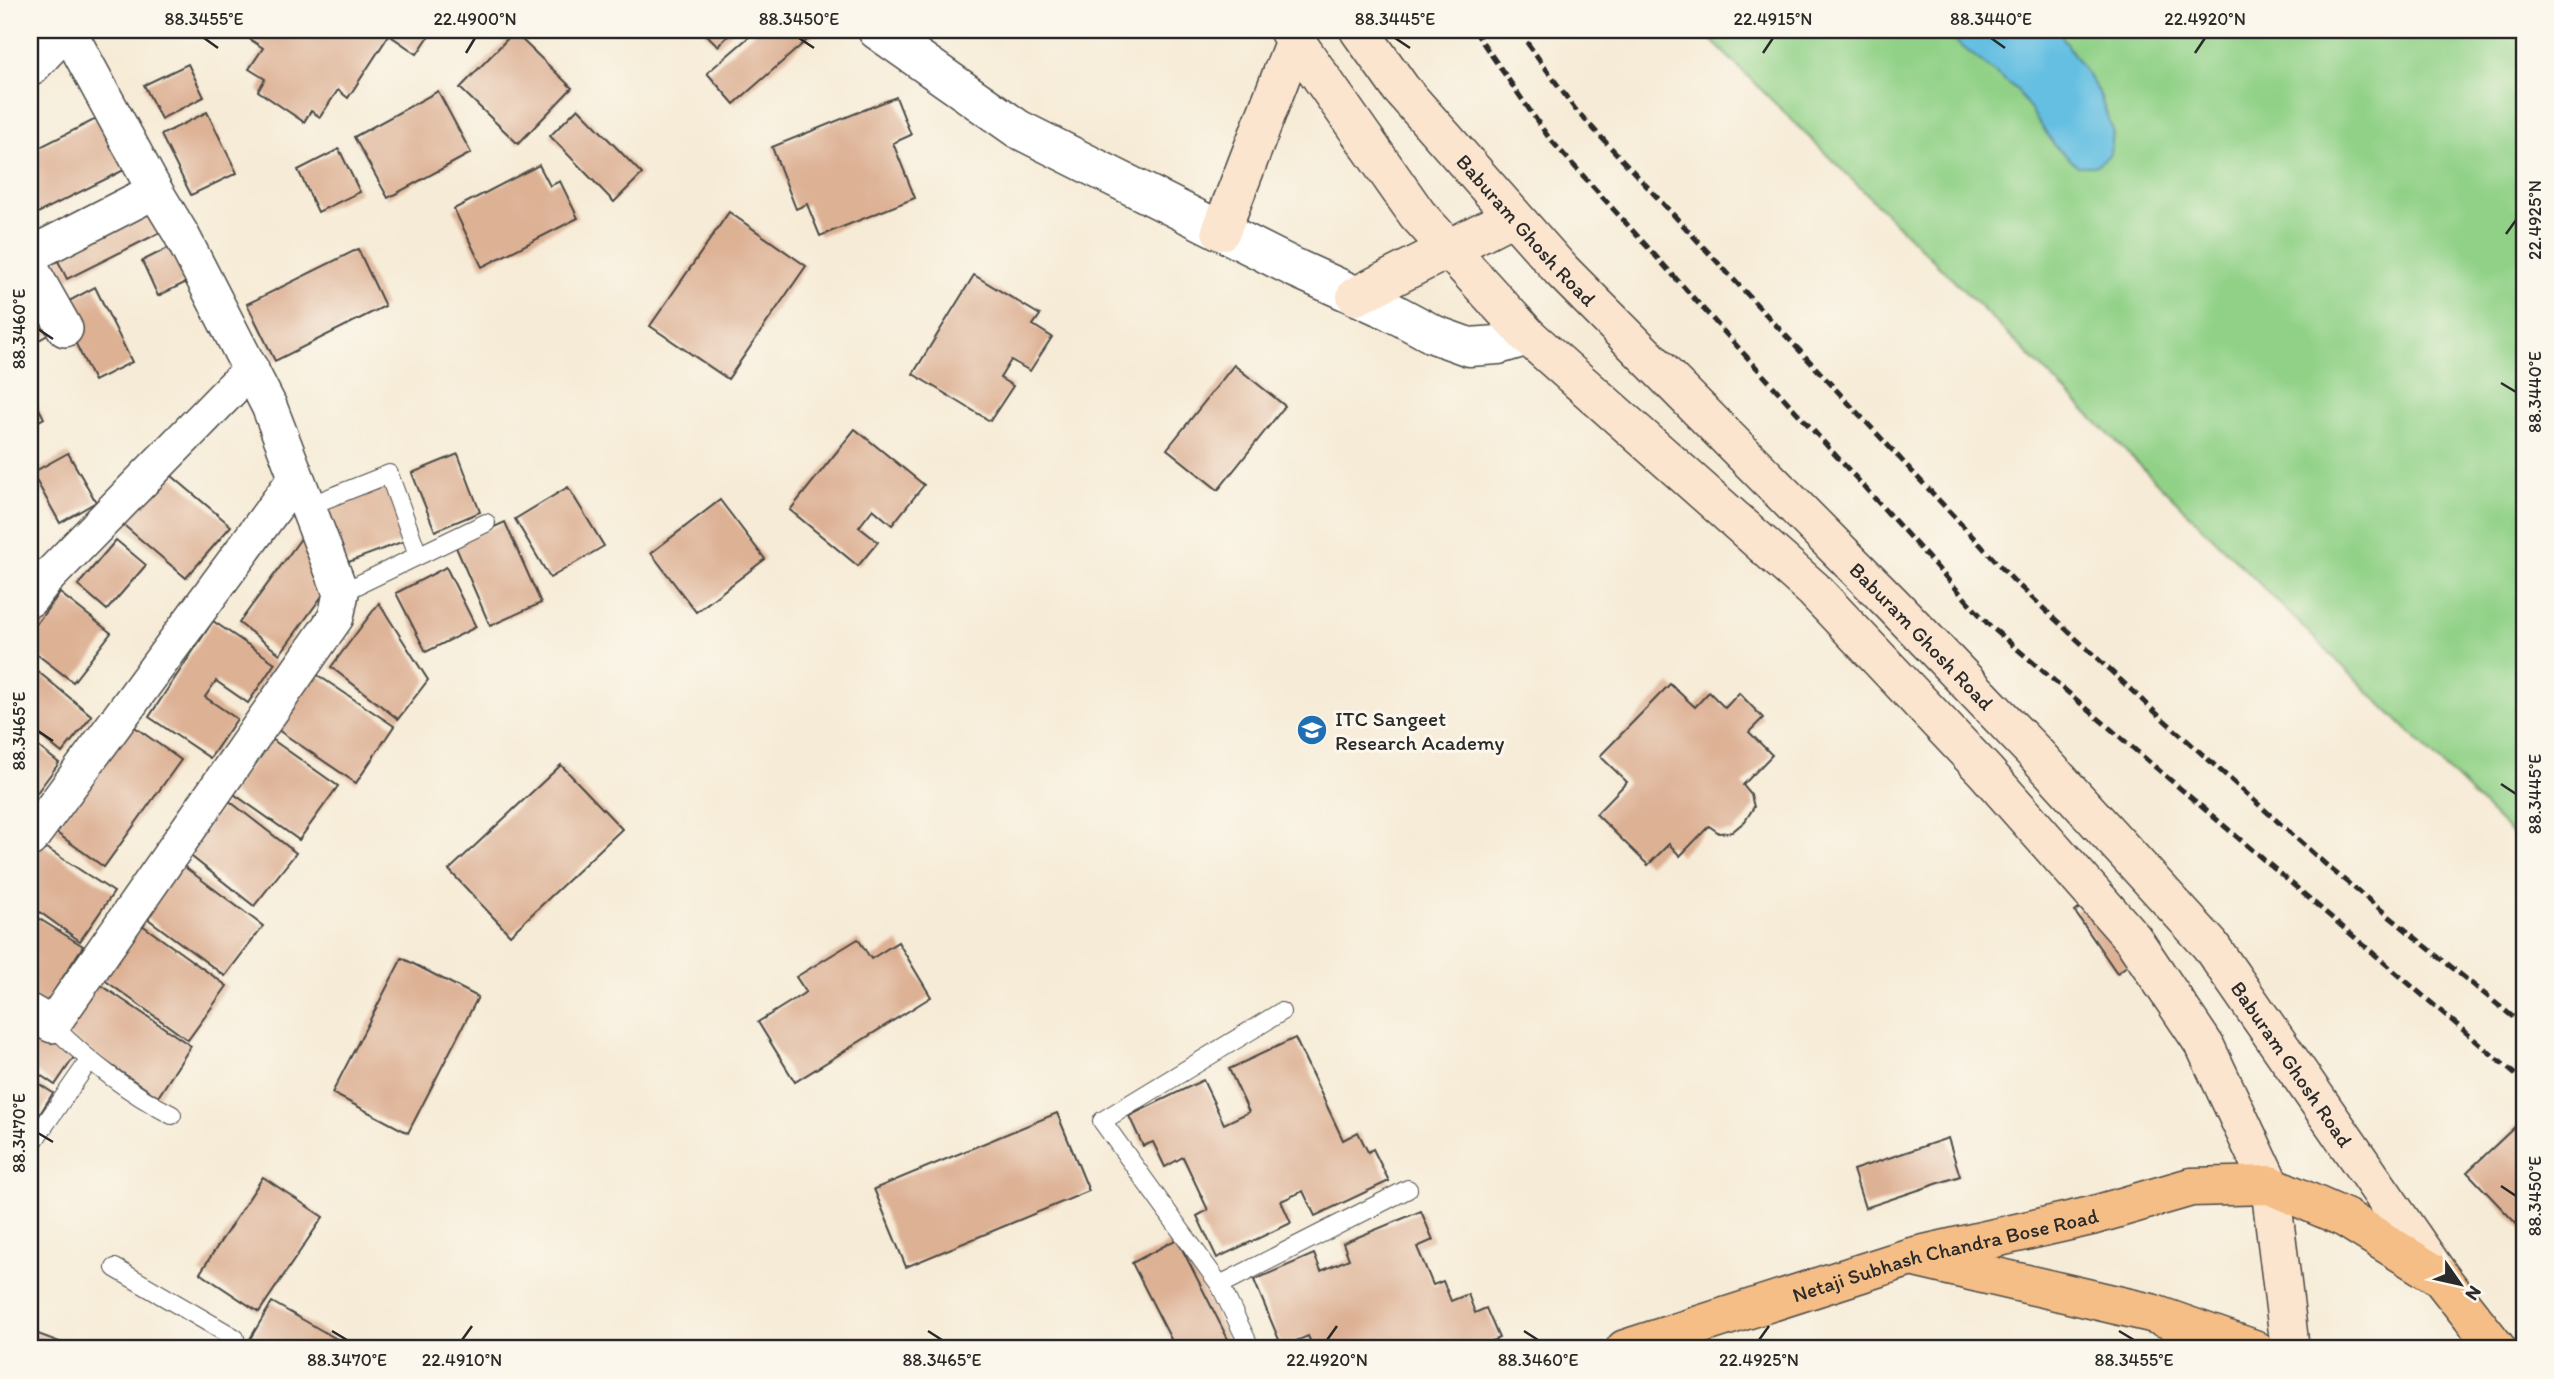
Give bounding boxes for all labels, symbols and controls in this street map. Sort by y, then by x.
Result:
text: 88.3455°E [165,8,244,30]
text: 22.4900°N [433,8,517,30]
text: 88.3450°E [759,8,839,30]
text: 88.3445°E [1355,8,1435,30]
text: 22.4915°N [1734,8,1812,30]
text: 88.3440°E [1950,8,2032,30]
text: 22.4920°N [2164,8,2246,30]
street label: Baburam Ghosh Road [1452,148,1602,311]
text: 22.4925°N [2524,180,2546,260]
text: 88.3460°E [8,289,30,369]
text: 88.3440°E [2524,351,2546,433]
street label: Baburam Ghosh Road [1845,557,2000,715]
text: 88.3465°E [8,691,30,771]
place label: ITC Sangeet Research Academy [1335,706,1505,755]
school or university icon: ITC Sangeet Research Academy [1295,713,1329,747]
text: 88.3445°E [2524,754,2546,834]
street label: Baburam Ghosh Road [2226,976,2359,1152]
text: 88.3470°E [8,1093,30,1173]
text: 88.3450°E [2524,1156,2546,1236]
street label: Netaji Subhash Chandra Bose Road [1789,1202,2101,1307]
north arrow [2424,1250,2494,1320]
text: N [2461,1281,2487,1305]
text: 88.3470°E [307,1349,387,1371]
text: 22.4910°N [422,1349,502,1371]
text: 88.3465°E [902,1349,982,1371]
text: 22.4920°N [1286,1349,1368,1371]
text: 88.3460°E [1498,1349,1578,1371]
text: 22.4925°N [1719,1349,1799,1371]
text: 88.3455°E [2095,1349,2174,1371]

